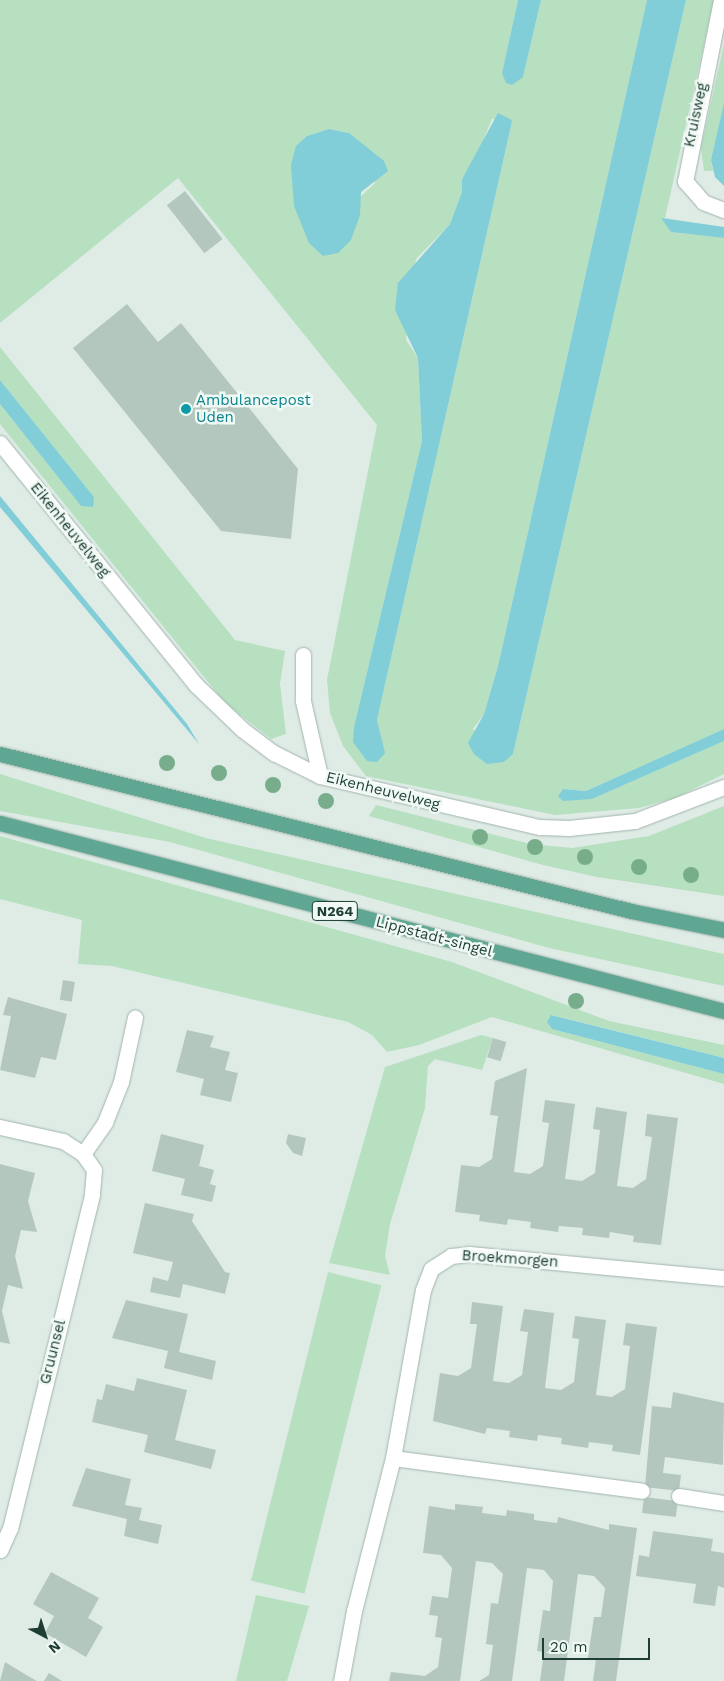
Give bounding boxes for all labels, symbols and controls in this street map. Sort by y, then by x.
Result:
street label: Kruisweg [680,81,712,149]
place label: Ambulancepost Uden [196,391,311,426]
marker: Ambulancepost Uden [180,403,192,415]
street label: Eikenheuvelweg [26,479,114,581]
street label: Eikenheuvelweg [324,768,442,814]
road number: N264 [311,899,359,922]
street label: Lippstadt-singel [374,913,494,961]
street label: Broekmorgen [461,1247,559,1271]
street label: Gruunsel [36,1318,70,1386]
north arrow [20,1611,70,1661]
scale bar [544,1628,652,1660]
text: N [46,1638,64,1657]
text: 20 m [550,1638,588,1656]

